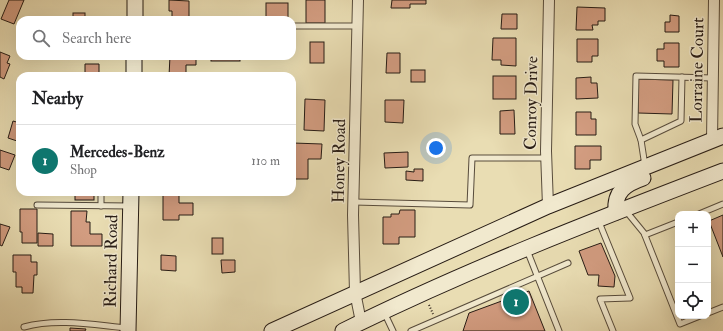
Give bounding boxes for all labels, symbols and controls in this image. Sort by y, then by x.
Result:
search box [16,16,296,60]
street label: Lorraine Court [686,17,708,123]
icon: search [30,27,52,49]
text: Search here [62,29,131,48]
street label: Conroy Drive [520,56,543,150]
text: Nearby [32,88,83,109]
street label: Honey Road [328,118,351,203]
your location [426,138,446,158]
text: Mercedes-Benz [70,143,165,162]
text: 1 [43,153,47,169]
text: 110 m [251,153,280,169]
text: Shop [70,162,97,178]
map controls [675,211,711,319]
button: + [675,211,711,247]
street label: Richard Road [100,214,122,308]
button: − [675,247,711,283]
button: locate [675,283,711,319]
pin: 1 [503,287,529,317]

